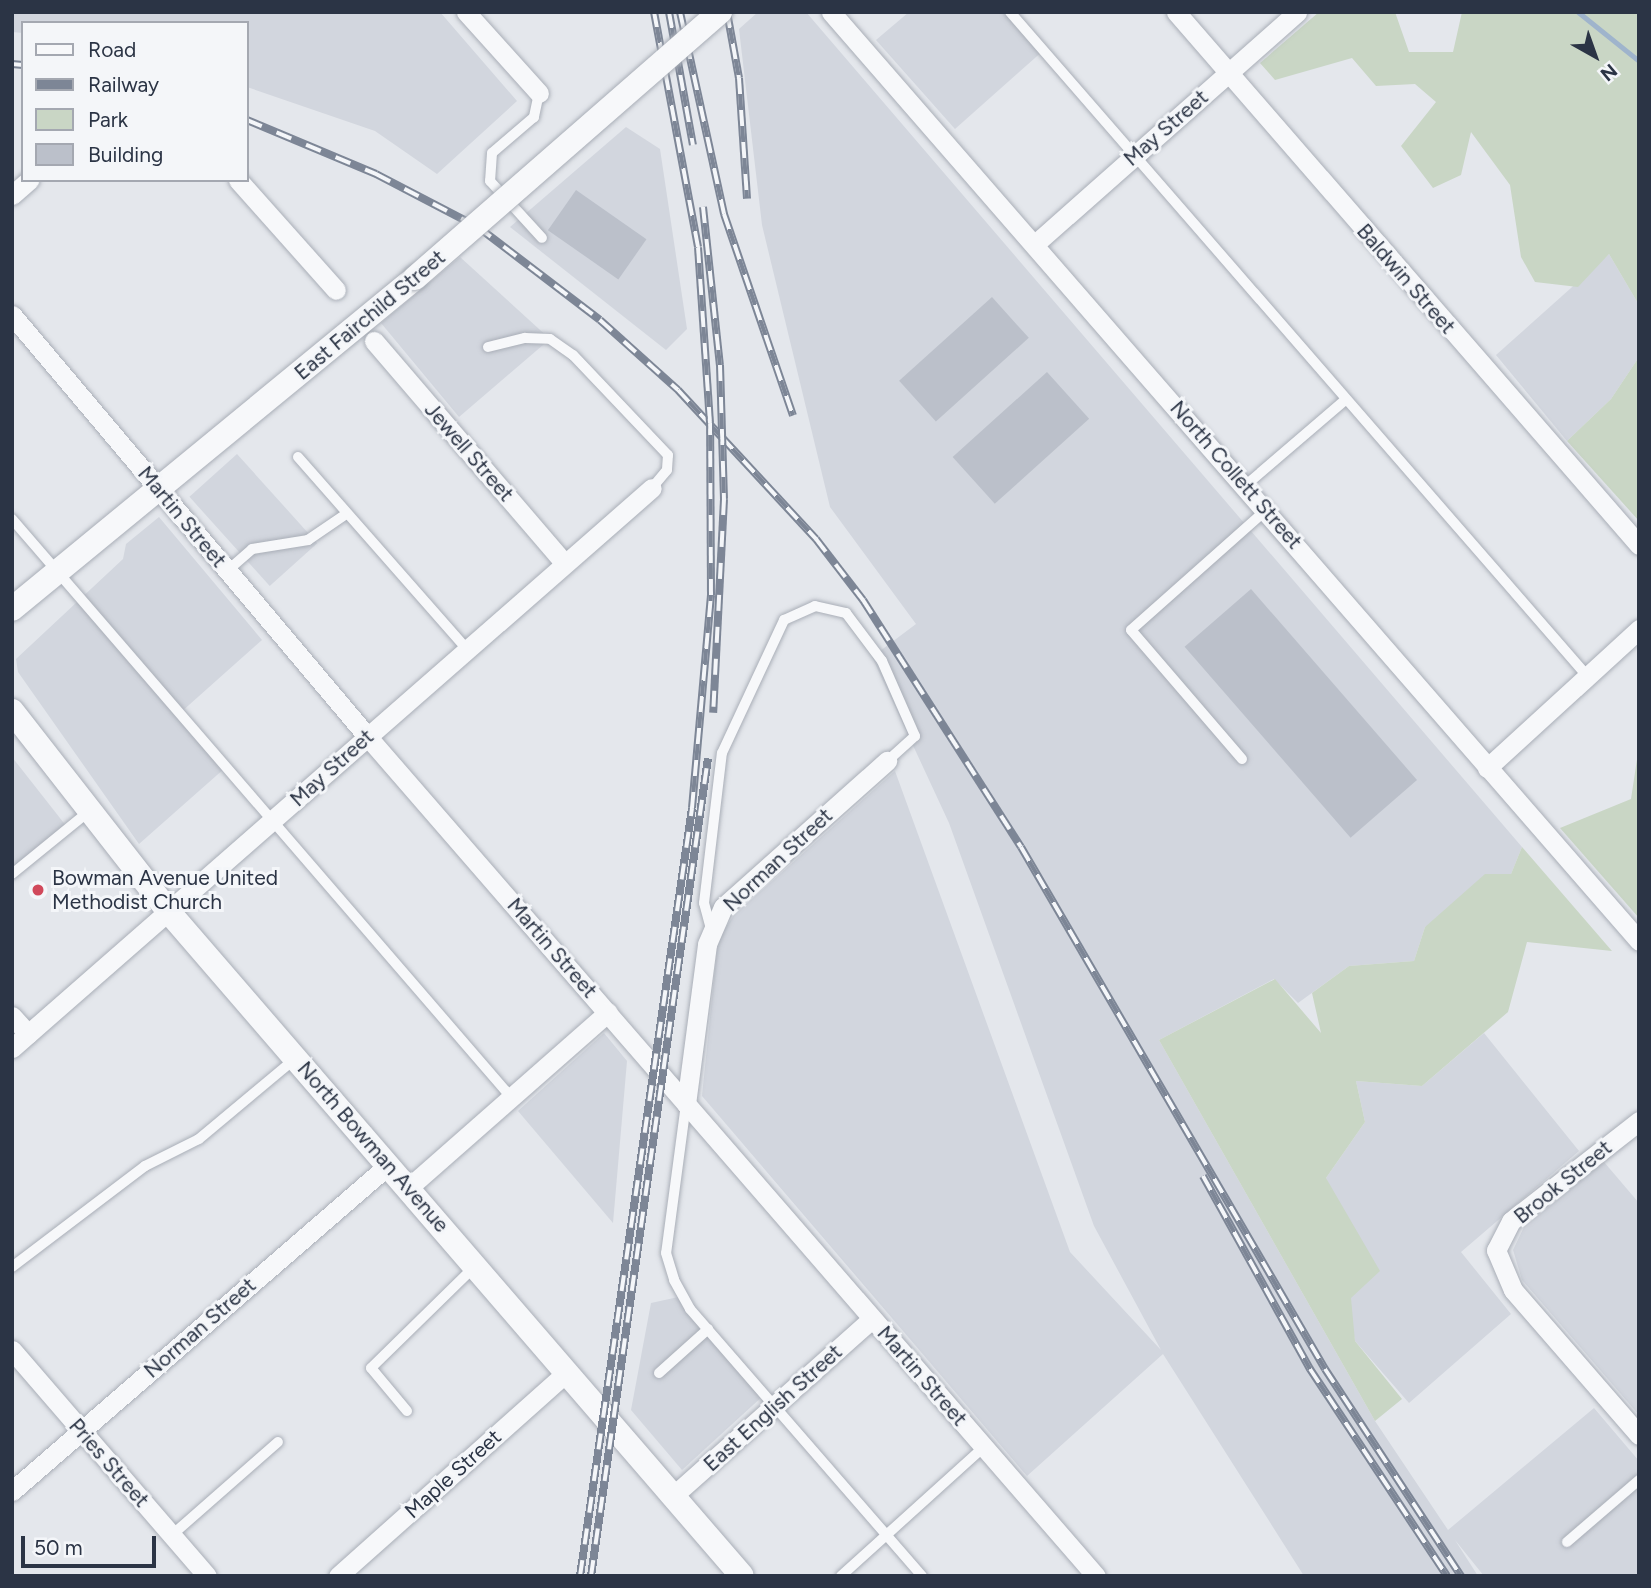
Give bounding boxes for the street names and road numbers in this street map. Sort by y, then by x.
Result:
street label: May Street [1119,85,1213,171]
street label: Baldwin Street [1351,219,1461,339]
street label: East Fairchild Street [290,245,450,385]
street label: North Collett Street [1165,396,1307,554]
street label: Jewell Street [419,397,519,507]
street label: Martin Street [132,461,232,573]
street label: May Street [285,724,379,812]
street label: Norman Street [718,803,838,917]
street label: Martin Street [502,893,602,1003]
street label: North Bowman Avenue [292,1056,454,1238]
street label: Brook Street [1509,1135,1617,1229]
street label: Norman Street [139,1273,261,1383]
street label: Martin Street [872,1321,972,1431]
street label: East English Street [699,1339,847,1477]
street label: Pries Street [64,1413,154,1513]
street label: Maple Street [400,1424,506,1524]

